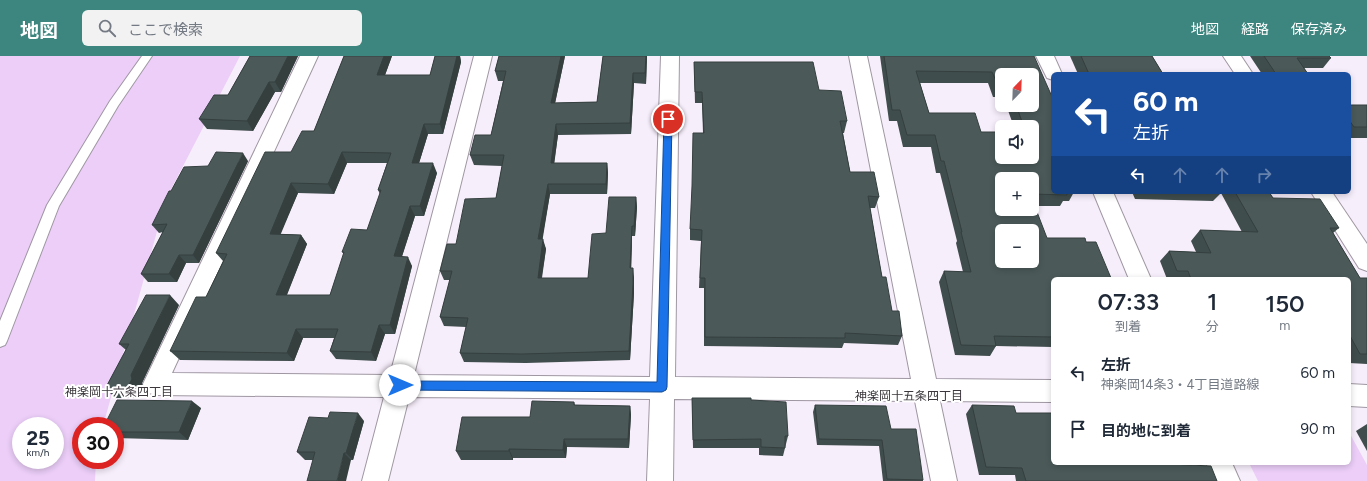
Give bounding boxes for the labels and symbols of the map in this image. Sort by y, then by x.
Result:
north arrow [995,68,1039,112]
pin [651,102,685,136]
position arrow [379,364,421,406]
district label: 神楽岡十六条四丁目 [65,385,173,399]
district label: 神楽岡十五条四丁目 [855,389,963,403]
speed limit sign: 30 [72,417,124,469]

